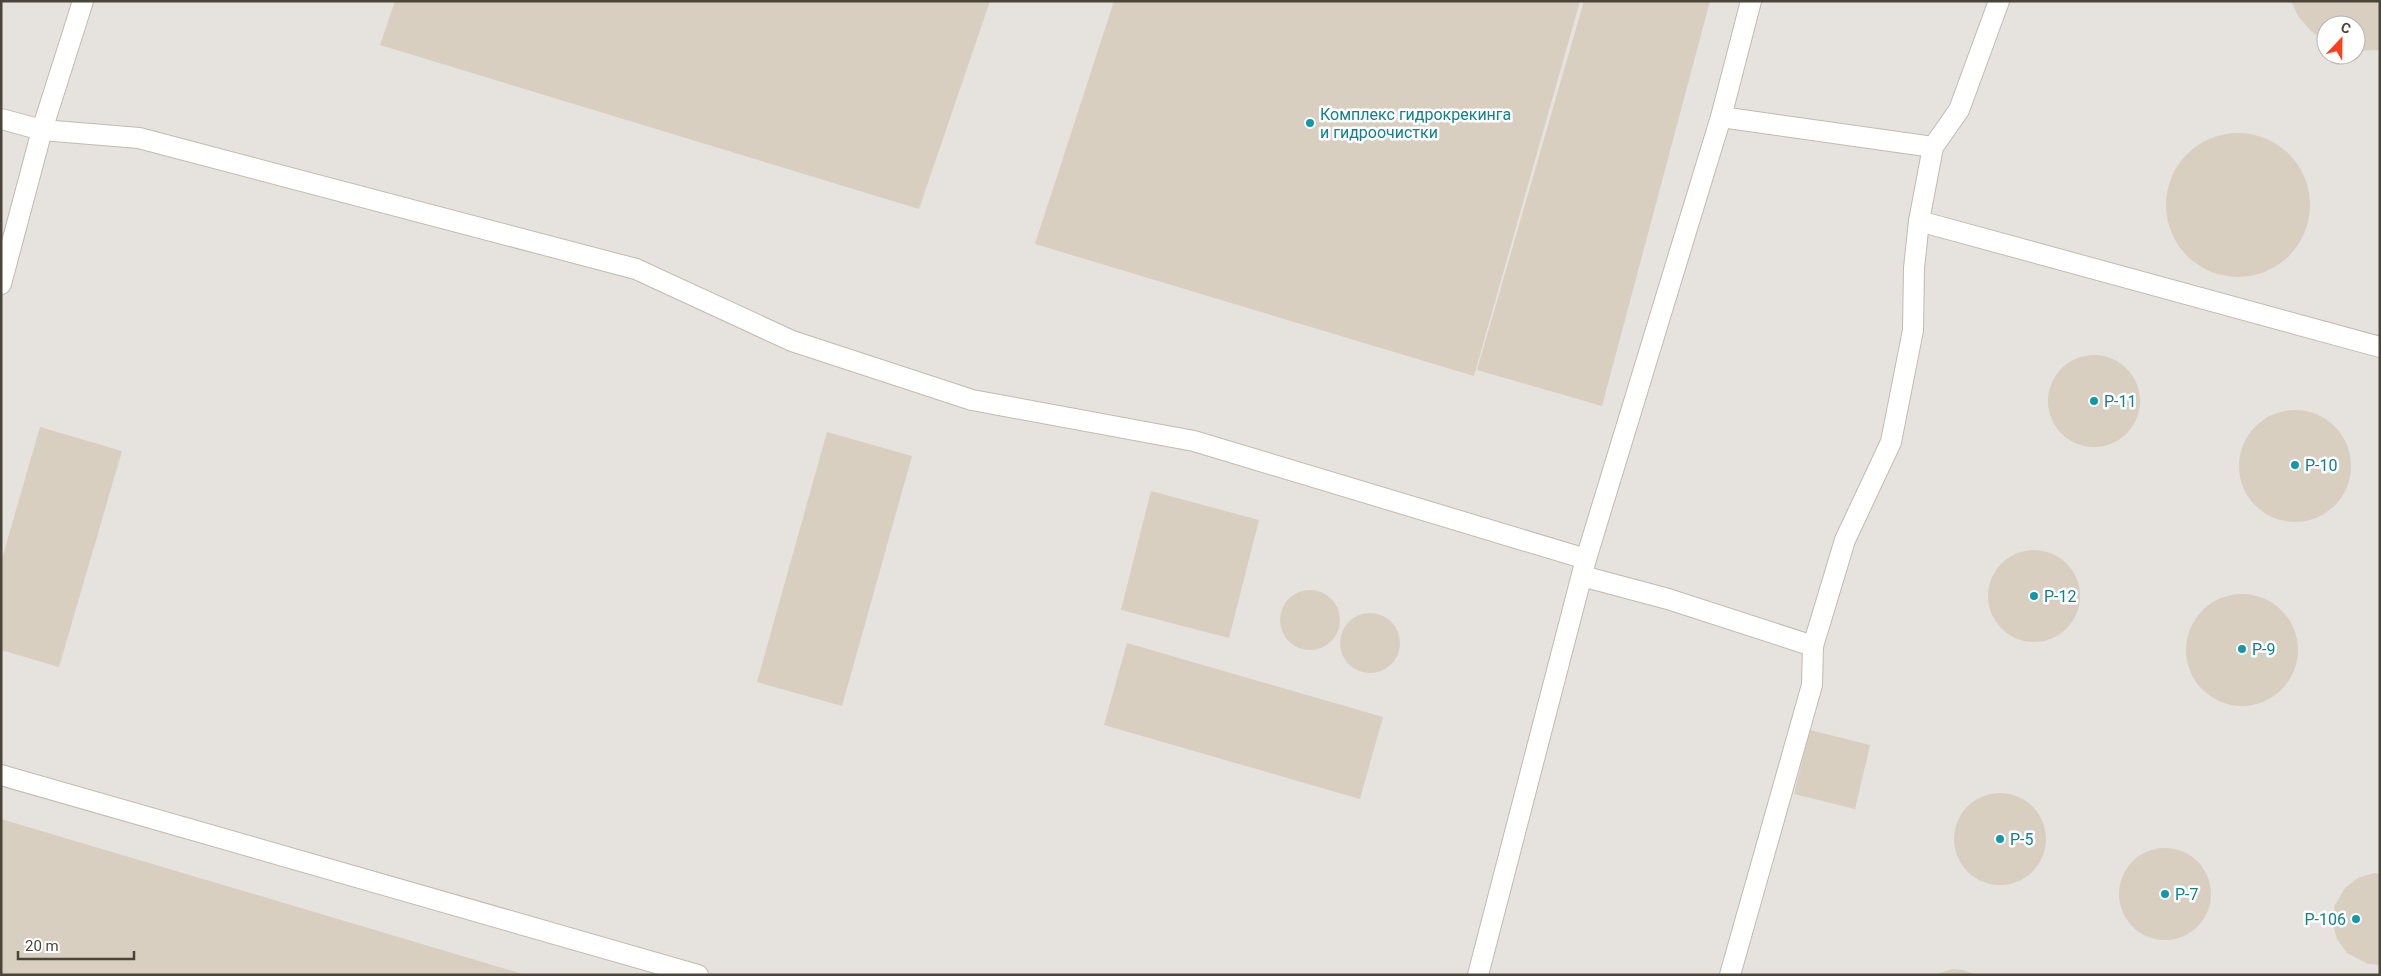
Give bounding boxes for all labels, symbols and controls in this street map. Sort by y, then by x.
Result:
north arrow [2316,15,2366,65]
text: С [2339,19,2353,37]
place label: Комплекс гидрокрекинга и гидроочистки [1320,105,1511,142]
marker: Комплекс гидрокрекинга и гидроочистки [1304,117,1316,129]
place label: Р-11 [2104,392,2137,411]
marker: Р-11 [2088,395,2100,407]
place label: Р-10 [2305,456,2338,475]
marker: Р-10 [2289,459,2301,471]
place label: Р-12 [2044,587,2077,606]
marker: Р-12 [2028,590,2040,602]
place label: Р-9 [2252,640,2276,659]
marker: Р-9 [2236,643,2248,655]
place label: Р-5 [2010,830,2034,849]
marker: Р-5 [1994,833,2006,845]
place label: Р-7 [2175,885,2199,904]
marker: Р-7 [2159,888,2171,900]
place label: Р-106 [2305,910,2346,929]
marker: Р-106 [2350,913,2362,925]
scale bar [18,928,134,960]
text: 20 m [25,937,59,955]

